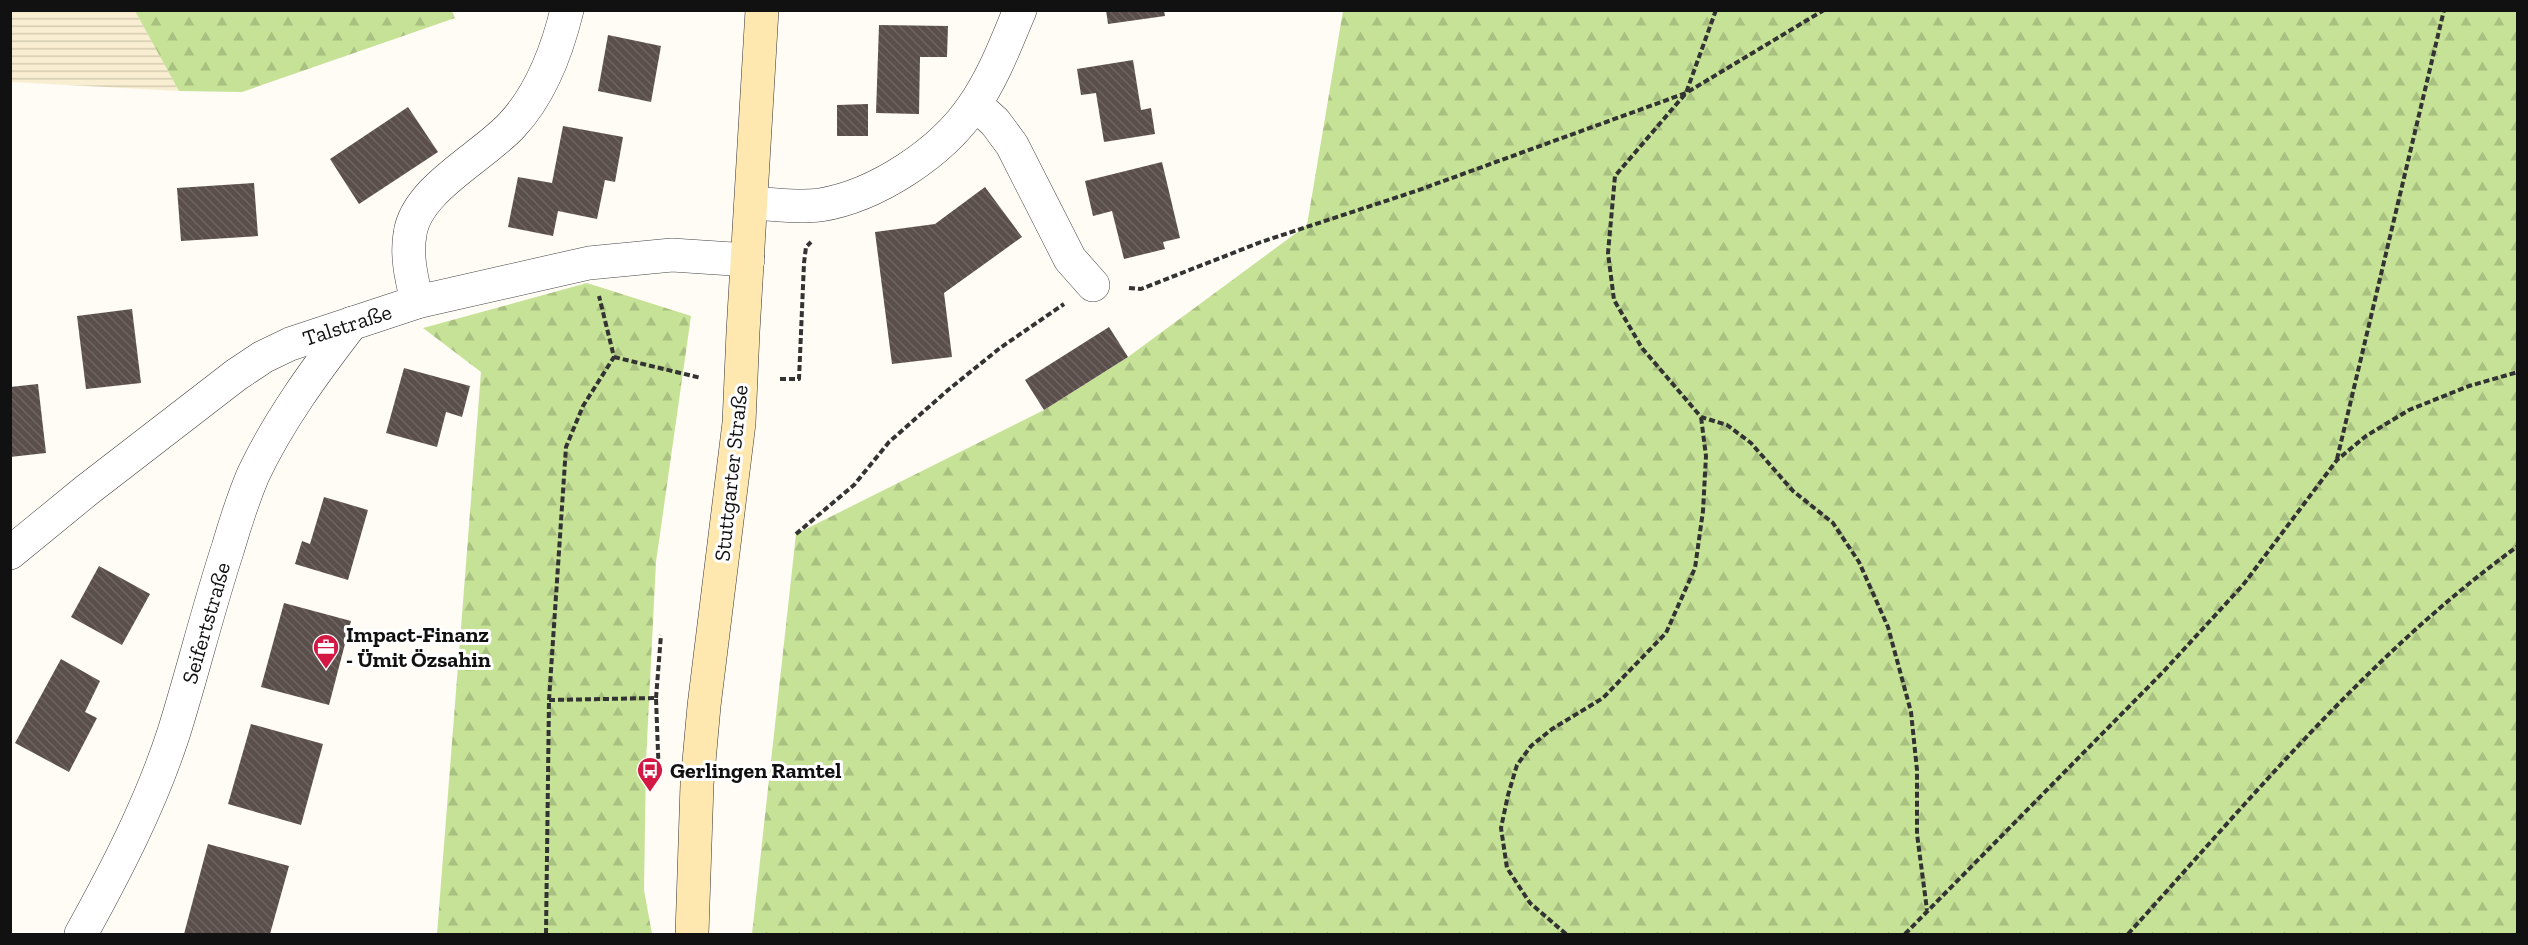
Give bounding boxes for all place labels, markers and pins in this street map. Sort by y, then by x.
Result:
place label: Impact-Finanz - Ümit Özsahin [346,621,491,673]
office icon: Impact-Finanz - Ümit Özsahin [311,632,341,670]
bus stop icon: Gerlingen Ramtel [635,755,665,793]
place label: Gerlingen Ramtel [670,757,841,784]

